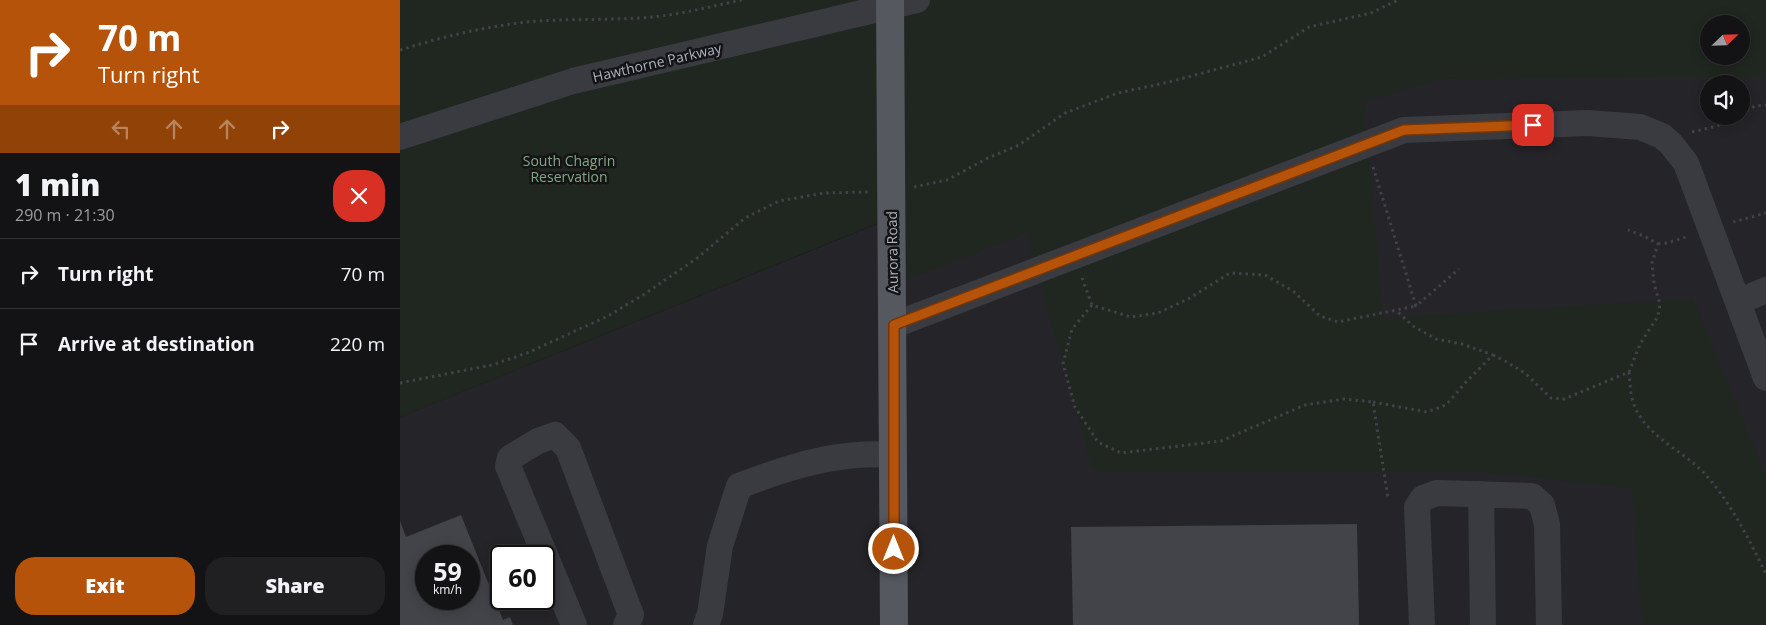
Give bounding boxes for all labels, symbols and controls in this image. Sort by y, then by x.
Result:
text: 70 m [98,14,181,61]
north arrow [1700,15,1750,65]
map controls [1700,15,1750,125]
icon: right [15,20,80,85]
street label: Hawthorne Parkway [591,38,724,86]
text: Turn right [98,59,200,89]
button: sound [1700,75,1750,125]
pin [1512,104,1554,146]
icon: arrive [1519,111,1547,139]
icon: left [107,115,135,143]
icon: ahead [160,115,188,143]
icon: ahead [213,115,241,143]
icon: right [266,115,294,143]
park label: South Chagrin Reservation [523,151,615,186]
text: 1 min [15,164,100,205]
button: close [333,170,385,222]
text: 290 m · 21:30 [15,204,115,226]
street label: Aurora Road [882,211,902,293]
icon: right [15,260,43,288]
text: Turn right [58,261,153,287]
text: 70 m [341,261,385,287]
icon: arrive [15,330,43,358]
text: Arrive at destination [58,331,255,357]
text: 220 m [330,331,385,357]
position arrow [867,522,919,574]
speed limit sign: 60 [490,545,555,610]
text: 59 [433,554,462,588]
button: Exit [15,557,195,615]
button: Share [205,557,385,615]
text: km/h [433,581,462,598]

